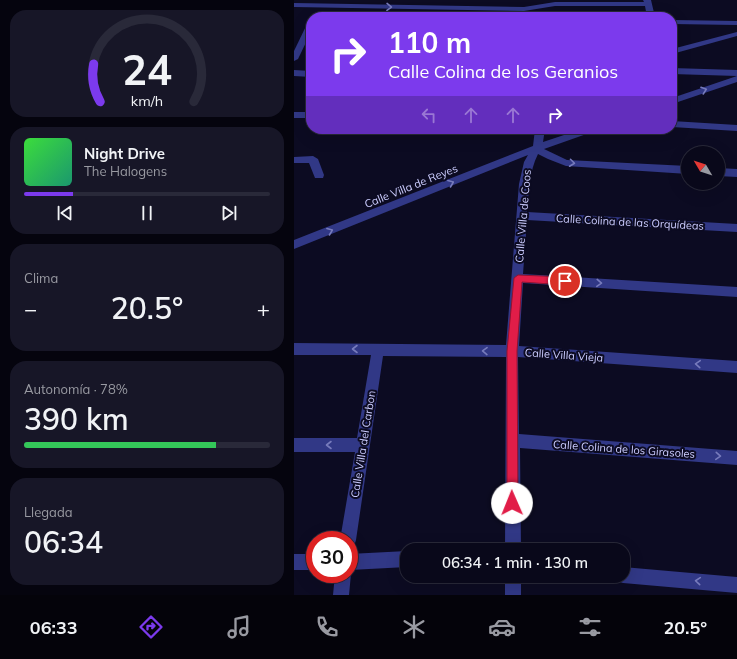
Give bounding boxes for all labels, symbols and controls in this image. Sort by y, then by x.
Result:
one-way arrow [386,3,392,11]
text: 110 m [388,25,471,60]
icon: right [322,28,374,80]
text: 24 [122,42,172,94]
text: Calle Colina de los Geranios [388,60,618,83]
one-way arrow [701,87,708,95]
text: km/h [131,91,163,109]
icon: left [418,104,440,126]
icon: ahead [460,104,482,126]
icon: ahead [502,104,524,126]
icon: right [544,104,566,126]
text: Night Drive [84,144,165,163]
north arrow [681,146,725,190]
map controls [681,146,725,190]
one-way arrow [569,158,575,167]
street label: Calle Villa de Reyes [362,161,460,211]
text: The Halogens [84,163,167,179]
street label: Calle Villa de Coos [512,169,534,263]
one-way arrow [447,180,455,188]
icon: previous [54,202,76,224]
icon: pause [136,202,158,224]
icon: next [218,202,240,224]
street label: Calle Colina de las Orquídeas [556,211,704,233]
one-way arrow [327,227,334,235]
pin [548,264,582,298]
text: Clima [24,270,58,286]
icon: arrive [554,270,576,292]
one-way arrow [596,279,602,288]
text: 20.5° [111,289,183,327]
text: − [24,295,37,323]
text: + [257,295,270,323]
one-way arrow [352,345,358,353]
street label: Calle Villa Vieja [524,345,604,365]
one-way arrow [482,347,488,355]
one-way arrow [695,360,701,369]
text: Autonomía · 78% [24,381,128,397]
street label: Calle Villa del Carbon [348,389,378,499]
text: 390 km [24,400,129,438]
street label: Calle Colina de los Girasoles [553,437,695,461]
one-way arrow [326,441,332,449]
one-way arrow [715,452,721,461]
position arrow [491,482,533,524]
text: Llegada [24,504,73,520]
text: 06:34 [24,523,103,561]
speed limit sign: 30 [306,531,358,583]
text: 06:34 · 1 min · 130 m [442,553,588,572]
one-way arrow [695,577,701,586]
icon: directions [137,613,165,641]
icon: music [225,613,253,641]
icon: phone [313,613,341,641]
icon: climate [400,613,428,641]
icon: car [488,613,516,641]
icon: filters [576,613,604,641]
text: 06:33 [30,616,78,639]
text: 20.5° [663,616,707,639]

